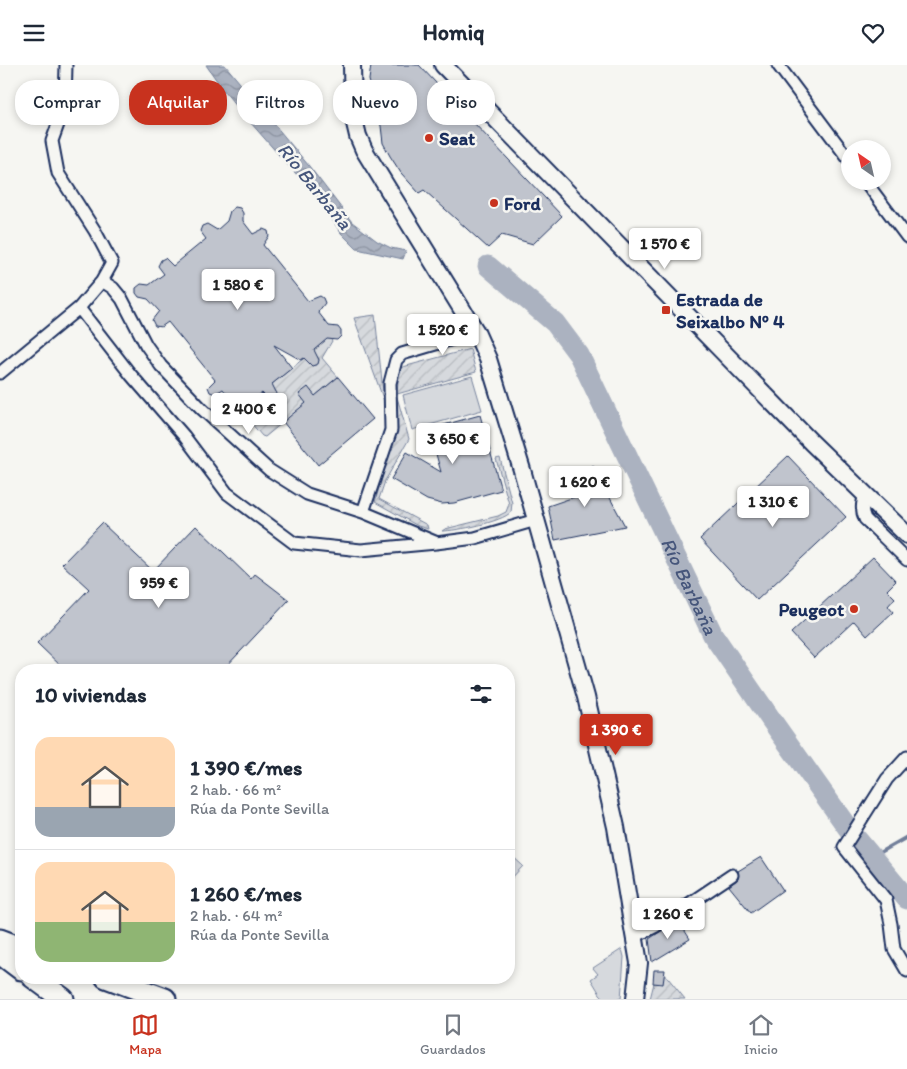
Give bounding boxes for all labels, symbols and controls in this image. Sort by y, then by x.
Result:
icon: menu [20,19,48,47]
text: Homiq [423,19,484,46]
icon: heart [859,19,887,47]
chip: Comprar [15,80,119,125]
chip: Alquilar [129,80,227,125]
chip: Filtros [237,80,323,125]
chip: Nuevo [333,80,417,125]
chip: Piso [427,80,495,125]
place label: Seat [439,127,475,150]
marker: Seat [423,132,435,144]
water label: Río Barbaña [273,138,358,235]
north arrow [841,140,891,190]
map controls [841,140,891,190]
place label: Ford [504,192,541,215]
marker: Ford [488,197,500,209]
pin: 1 570 € [619,227,711,270]
text: 1 570 € [640,234,690,253]
pin: 1 580 € [192,269,284,311]
text: 1 580 € [213,275,263,294]
place label: Estrada de Seixalbo Nº 4 [676,288,785,333]
marker: Estrada de Seixalbo Nº 4 [660,304,672,316]
pin: 1 520 € [397,313,489,356]
text: 1 520 € [418,320,468,339]
pin: 2 400 € [203,393,295,435]
text: 2 400 € [222,399,276,418]
pin: 3 650 € [407,423,499,465]
text: 3 650 € [427,429,479,448]
pin: 1 620 € [539,465,631,508]
text: 1 620 € [560,472,610,491]
pin: 1 310 € [727,485,819,528]
text: 1 310 € [748,492,798,511]
water label: Río Barbaña [656,533,723,639]
pin: 959 € [124,567,194,609]
text: 959 € [140,573,178,592]
place label: Peugeot [779,598,845,621]
marker: Peugeot [848,603,860,615]
icon: filters [467,680,495,708]
text: 10 viviendas [35,682,147,707]
pin: 1 390 € [570,713,662,756]
text: 1 390 € [591,720,641,739]
text: 1 390 €/mes [190,755,302,780]
icon: home [75,757,135,817]
text: 2 hab. · 66 m² [190,780,281,799]
text: Rúa da Ponte Sevilla [190,799,329,818]
text: 1 260 €/mes [190,881,302,906]
icon: home [75,882,135,942]
pin: 1 260 € [622,897,714,940]
text: 1 260 € [643,904,693,923]
text: 2 hab. · 64 m² [190,906,282,925]
text: Rúa da Ponte Sevilla [190,925,329,944]
tab: Mapa [129,1011,162,1058]
tab: Guardados [420,1011,486,1058]
tab: Inicio [744,1011,778,1058]

